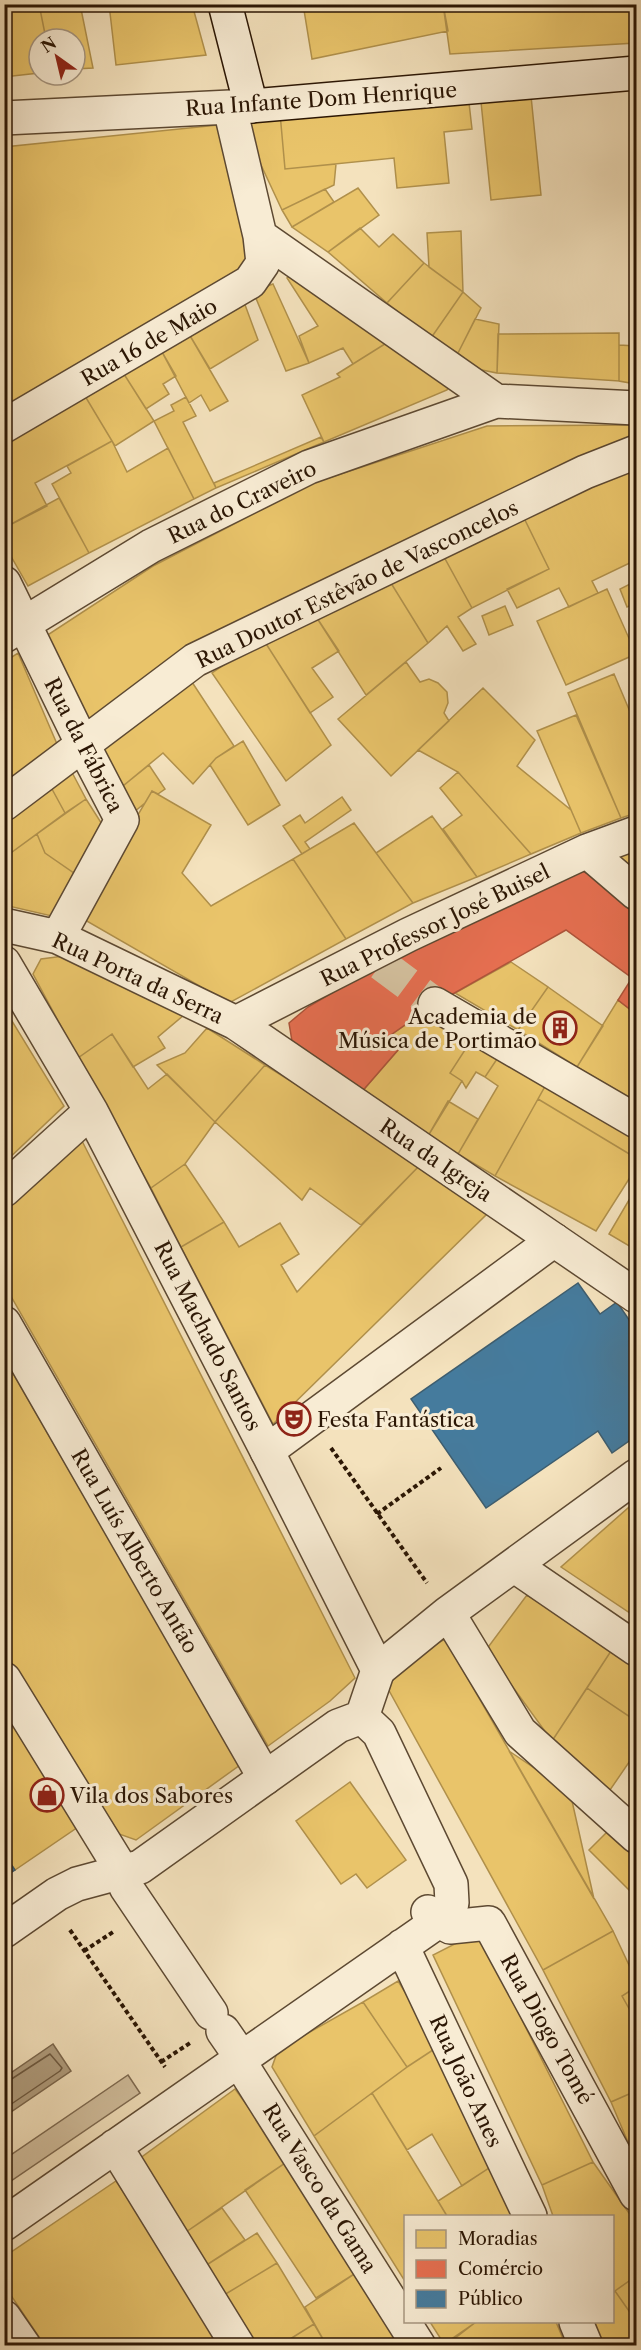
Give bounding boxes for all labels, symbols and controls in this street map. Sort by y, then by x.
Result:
north arrow [27,27,87,87]
text: N [37,32,60,57]
street label: Rua Infante Dom Henrique [184,77,458,121]
street label: Rua 16 de Maio [77,293,221,391]
street label: Rua do Craveiro [164,455,320,549]
street label: Rua Doutor Estêvão de Vasconcelos [192,495,522,673]
street label: Rua da Fábrica [39,673,129,817]
street label: Rua Professor José Buisel [316,859,554,991]
street label: Rua Porta da Serra [49,927,228,1029]
place label: Academia de Música de Portimão [338,1004,537,1053]
building icon: Academia de Música de Portimão [542,1010,578,1046]
street label: Rua da Igreja [375,1113,498,1207]
street label: Rua Machado Santos [149,1237,267,1435]
theatre icon: Festa Fantástica [276,1401,312,1437]
place label: Festa Fantástica [317,1407,476,1432]
street label: Rua Luís Alberto Antão [66,1444,204,1658]
shop icon: Vila dos Sabores [29,1777,65,1813]
place label: Vila dos Sabores [69,1783,233,1808]
street label: Rua Diogo Tomé [495,1950,599,2108]
street label: Rua João Anes [424,2011,508,2151]
street label: Rua Vasco da Gama [258,2099,383,2278]
legend [404,2215,614,2323]
text: Moradias [458,2228,538,2250]
text: Comércio [458,2258,543,2280]
text: Público [458,2288,523,2310]

